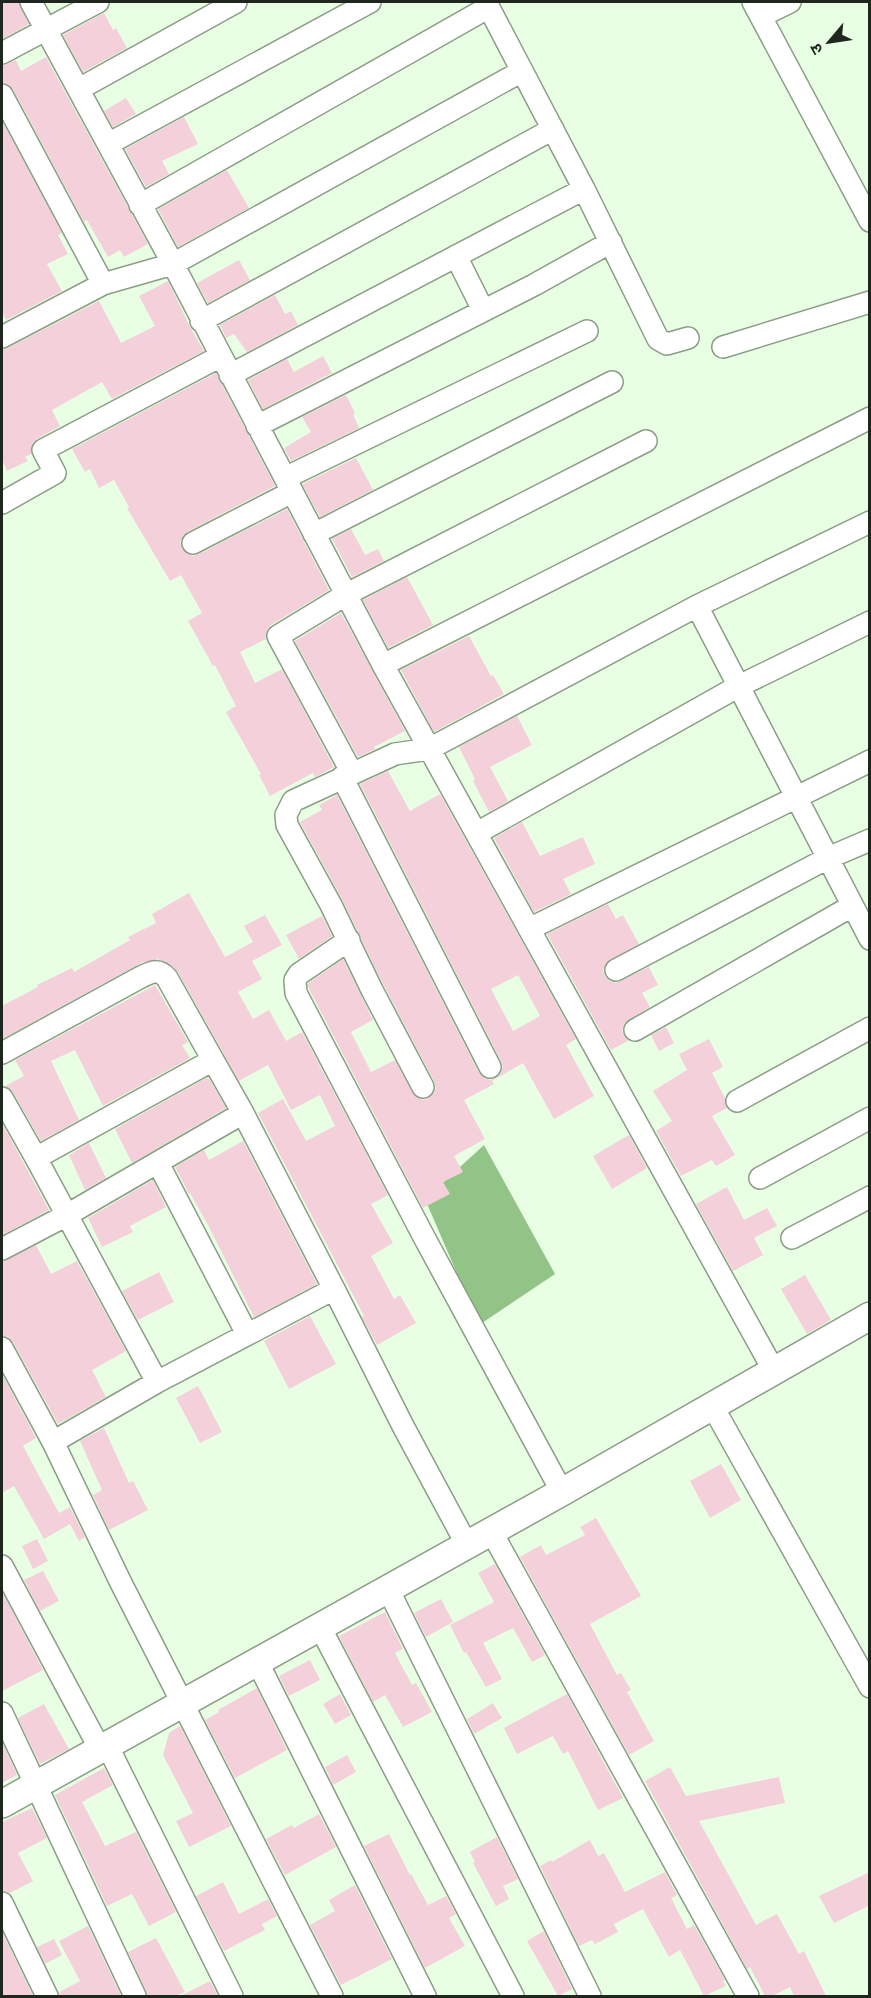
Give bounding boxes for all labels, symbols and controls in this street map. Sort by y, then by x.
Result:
north arrow [799,12,859,72]
text: उ [805,40,827,58]

